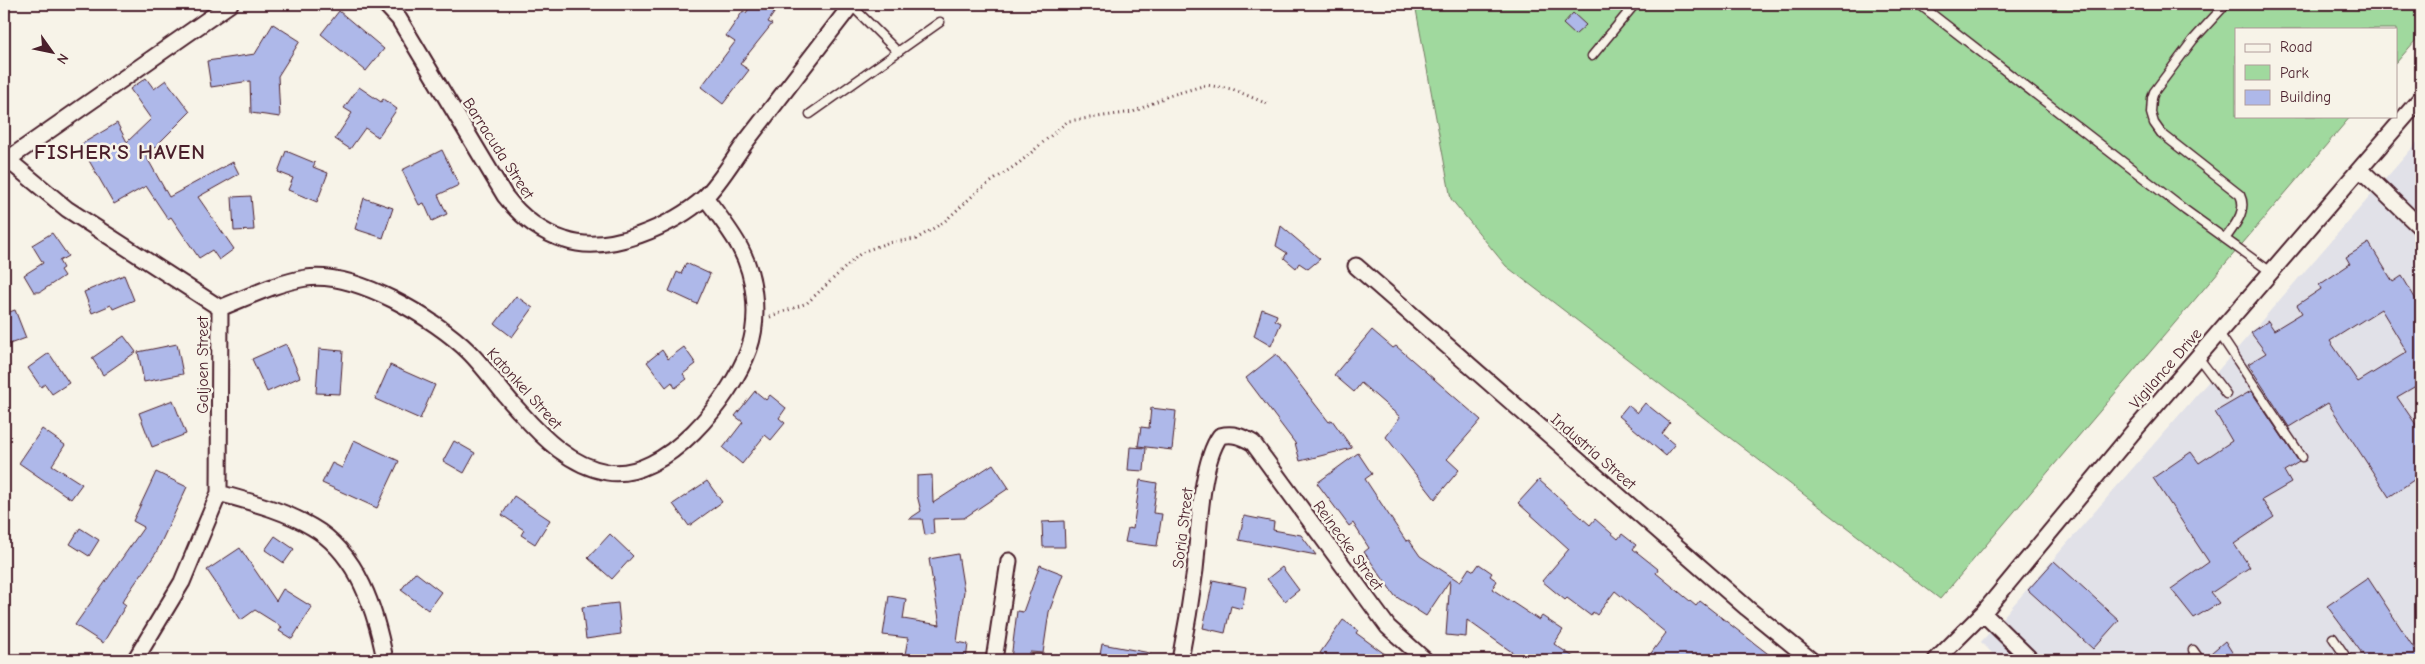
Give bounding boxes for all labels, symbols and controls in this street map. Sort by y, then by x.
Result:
north arrow [28,28,78,78]
legend [2235,28,2398,118]
text: Road [2280,38,2312,56]
text: N [53,50,72,67]
text: Park [2280,64,2309,82]
text: Building [2280,88,2331,106]
street label: Barracuda Street [459,95,538,203]
district label: FISHER'S HAVEN [34,140,206,164]
street label: Galjoen Street [194,316,212,414]
street label: Vigilance Drive [2126,325,2205,412]
street label: Katonkel Street [483,344,566,433]
street label: Industria Street [1547,410,1640,494]
street label: Soria Street [1169,486,1197,569]
street label: Reinecke Street [1310,497,1387,594]

